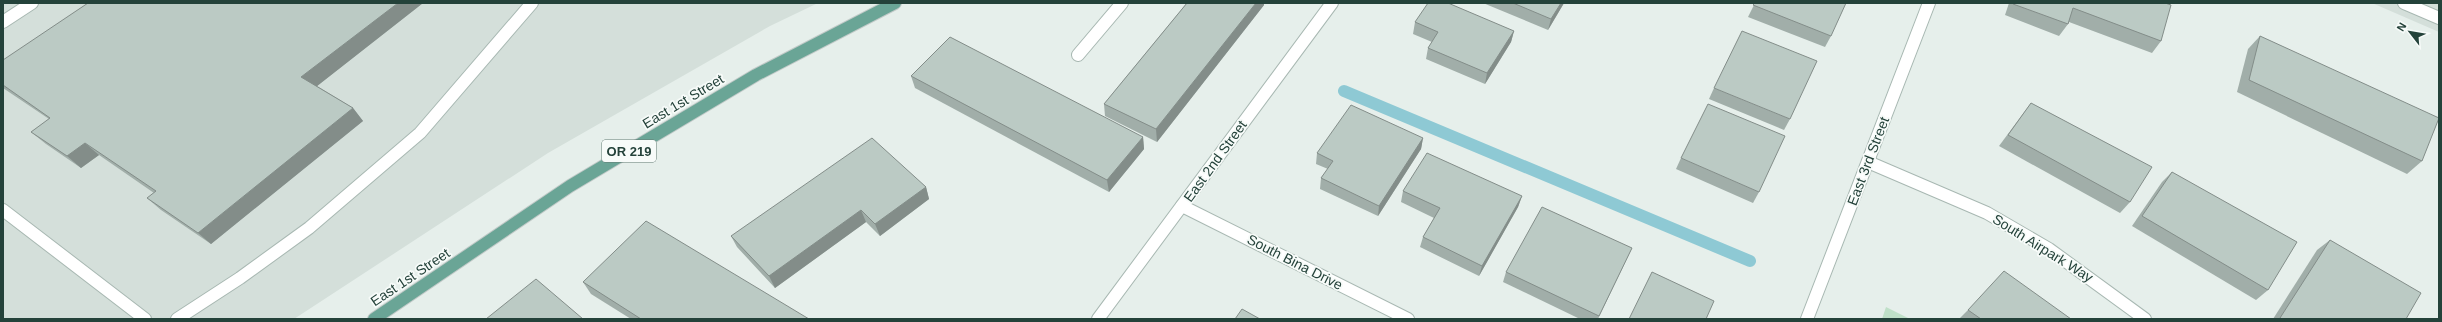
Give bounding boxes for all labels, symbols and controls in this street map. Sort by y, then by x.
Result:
north arrow [2390,12,2430,52]
text: N [2394,20,2409,33]
street label: East 1st Street [640,70,727,132]
street label: East 3rd Street [1844,114,1892,207]
street label: East 2nd Street [1180,117,1250,205]
road number: OR 219 [602,140,656,162]
street label: South Airpark Way [1990,211,2096,285]
street label: South Bina Drive [1245,231,1346,293]
street label: East 1st Street [367,245,453,309]

